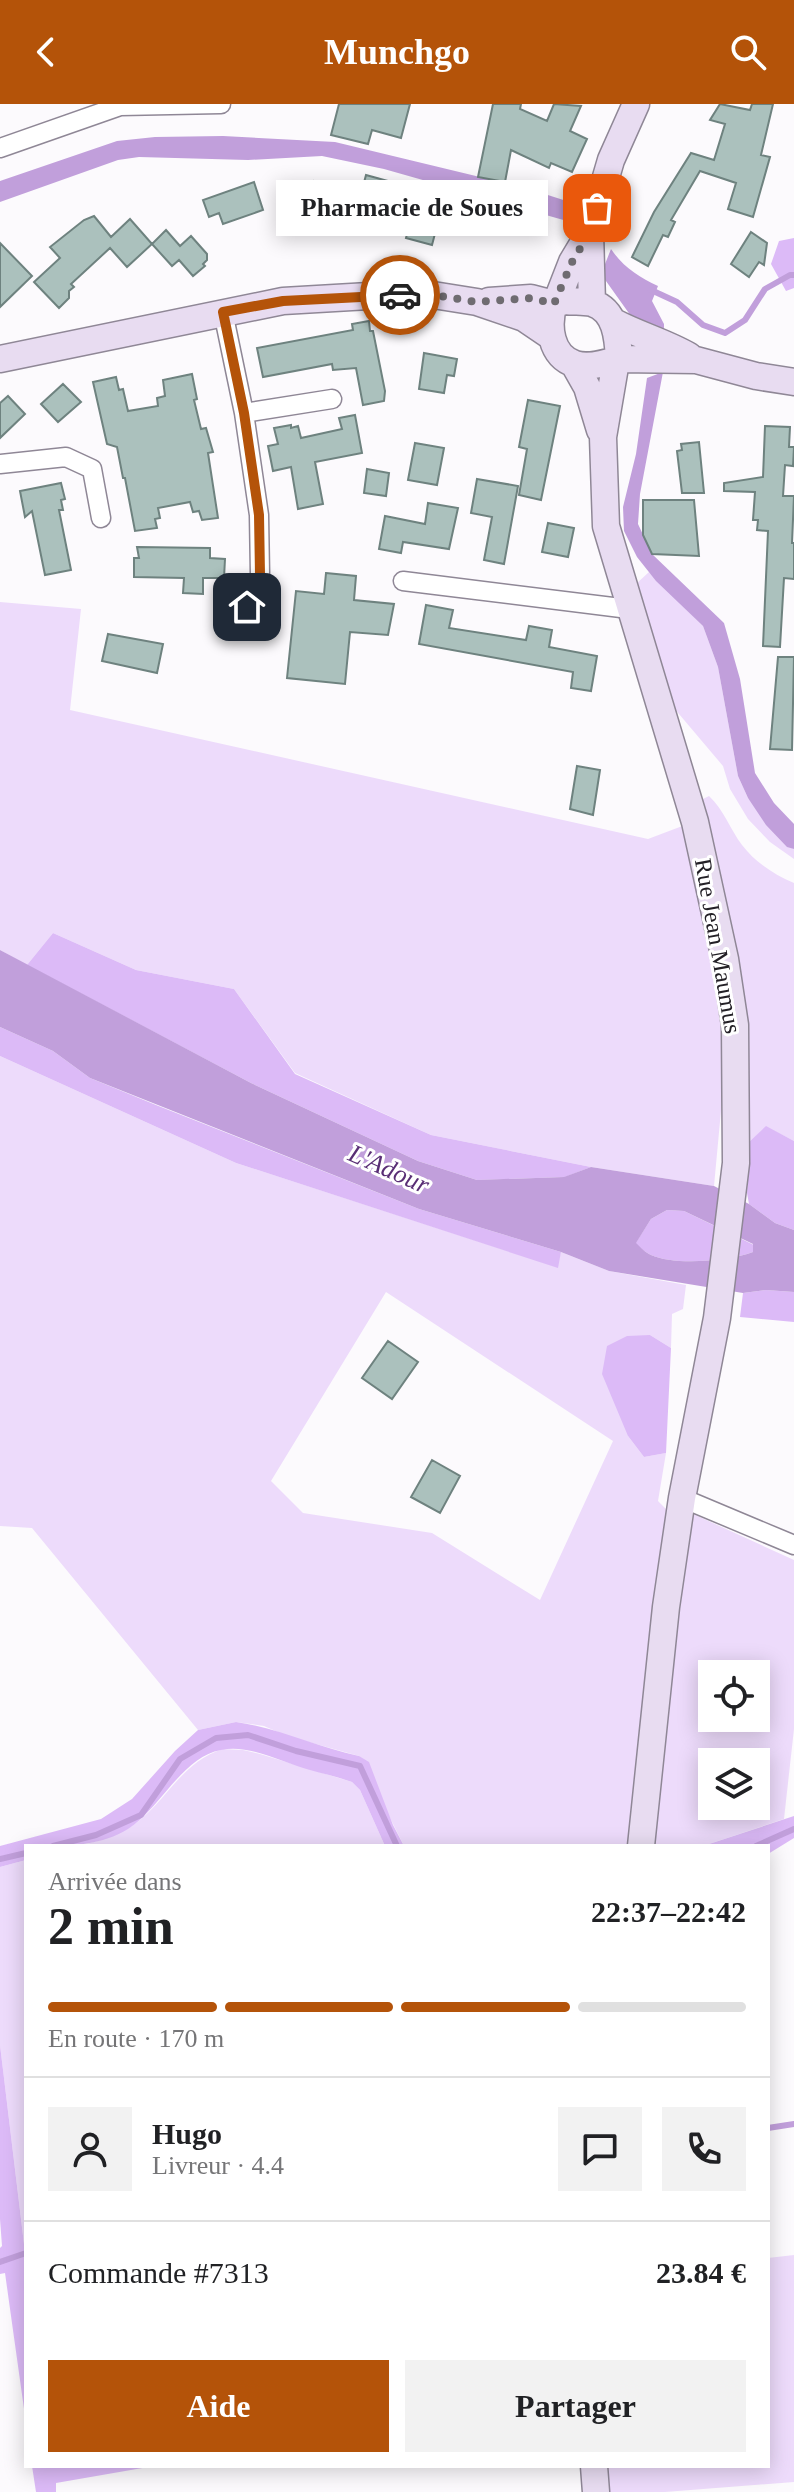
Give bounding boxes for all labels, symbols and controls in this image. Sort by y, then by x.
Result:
icon: back [24,30,68,74]
icon: search [726,30,770,74]
text: Munchgo [324,32,470,72]
pin [563,174,631,242]
callout: Pharmacie de Soues [277,180,549,236]
icon: bag [575,186,619,230]
text: Pharmacie de Soues [301,193,523,222]
courier [360,255,440,335]
icon: car [378,273,422,317]
pin [213,573,281,641]
icon: home [225,585,269,629]
street label: Rue Jean Maumus [690,856,746,1036]
water label: L'Adour [343,1138,435,1200]
map controls [698,1660,770,1820]
button: locate [698,1660,770,1732]
button: layers [698,1748,770,1820]
text: Arrivée dans [48,1867,182,1896]
text: 22:37–22:42 [591,1895,746,1928]
text: 2 min [48,1898,174,1955]
text: En route · 170 m [48,2024,224,2053]
button: person [48,2107,132,2191]
button: chat [558,2107,642,2191]
button: phone [662,2107,746,2191]
text: Hugo [152,2117,222,2150]
text: Livreur · 4.4 [152,2151,284,2180]
text: Commande #7313 [48,2256,269,2289]
text: 23.84 € [656,2256,746,2289]
button: Aide [48,2360,389,2452]
button: Partager [405,2360,746,2452]

